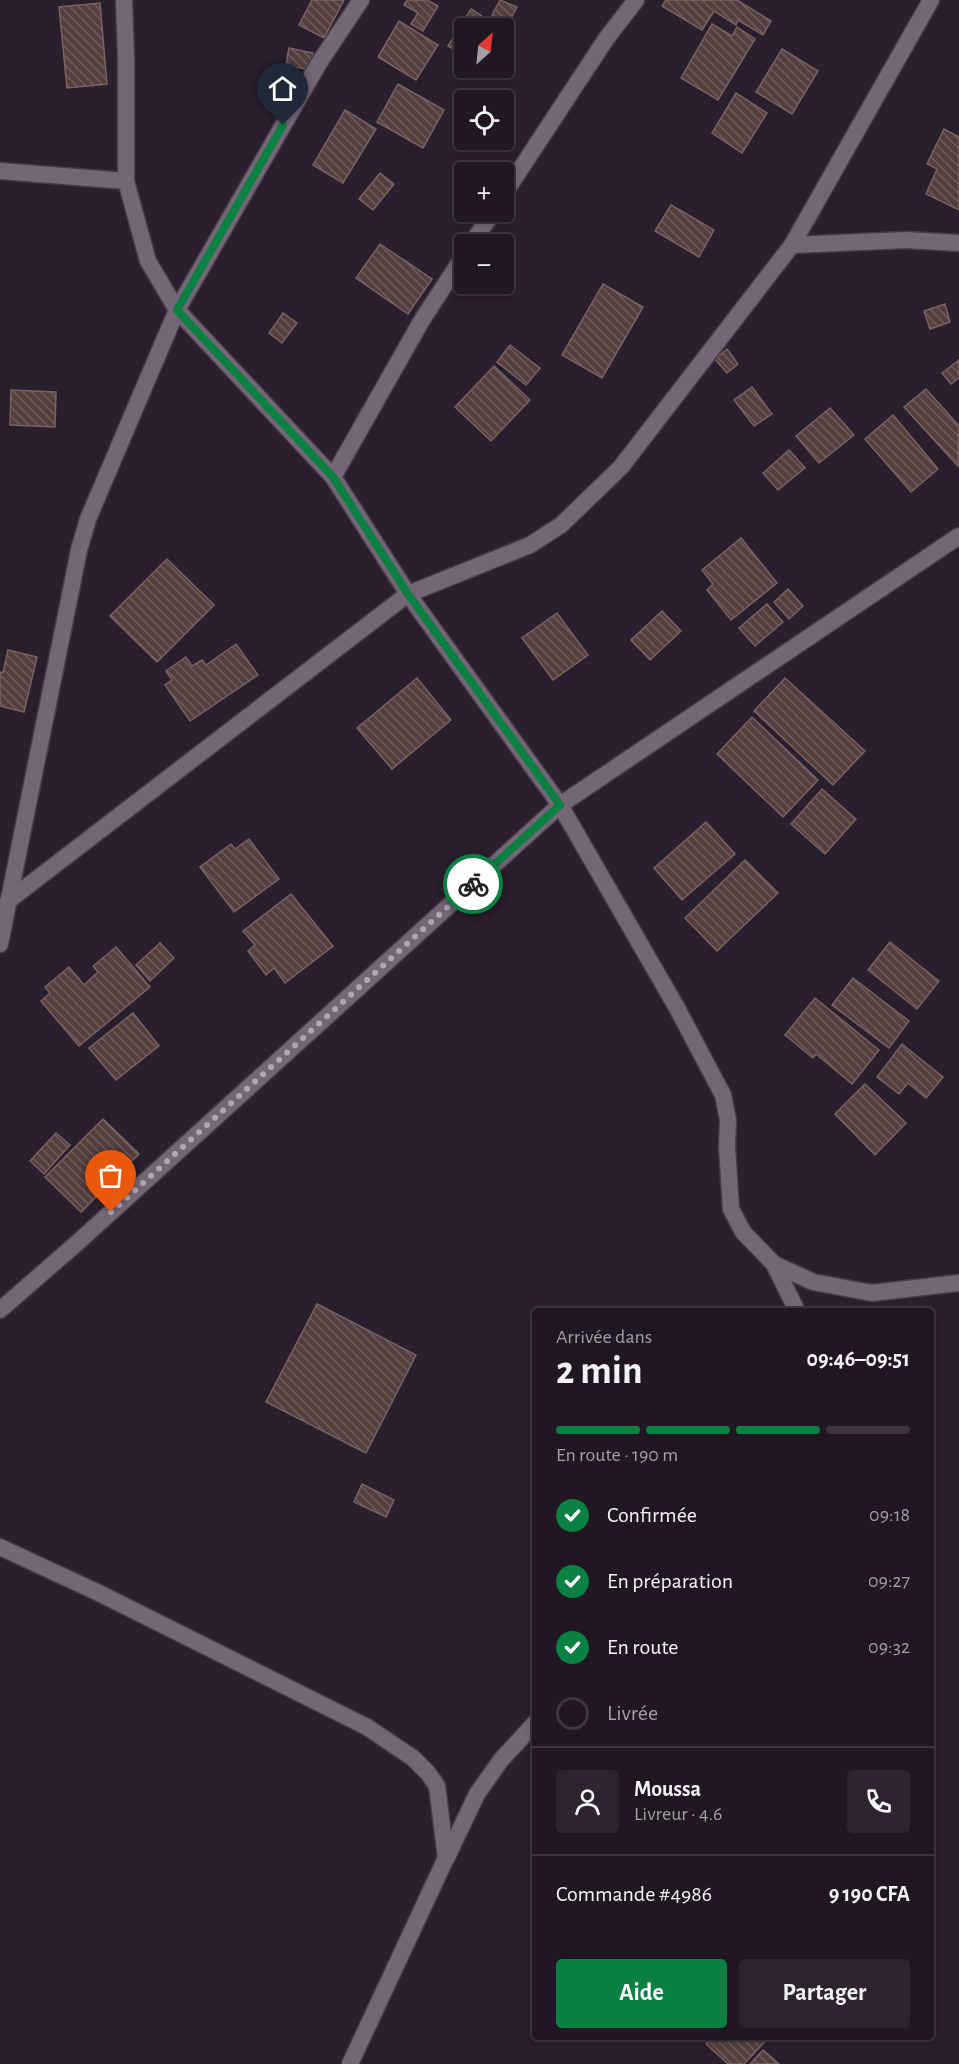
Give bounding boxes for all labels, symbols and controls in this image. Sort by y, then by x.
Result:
north arrow [454,18,514,78]
map controls [454,18,514,294]
pin [257,63,308,125]
icon: home [266,72,299,105]
button: locate [454,90,514,150]
button: + [454,162,514,222]
button: − [454,234,514,294]
courier [443,854,503,914]
icon: bike [457,868,490,901]
pin [85,1150,136,1212]
icon: bag [94,1159,127,1192]
text: Arrivée dans [556,1327,652,1347]
text: 09:46–09:51 [806,1348,910,1370]
text: 2 min [556,1352,643,1391]
text: En route · 190 m [556,1445,678,1465]
icon: check [556,1499,589,1532]
text: Confirmée [607,1504,697,1526]
text: 09:18 [869,1505,910,1525]
icon: check [556,1565,589,1598]
text: En préparation [607,1570,733,1592]
text: 09:27 [868,1571,910,1591]
icon: check [556,1631,589,1664]
text: En route [607,1636,678,1658]
text: 09:32 [868,1637,910,1657]
text: Livrée [607,1702,658,1724]
button: person [556,1770,619,1833]
button: phone [847,1770,910,1833]
text: Moussa [634,1778,701,1800]
text: Livreur · 4.6 [634,1804,723,1824]
text: Commande #4986 [556,1883,712,1905]
text: 9 190 CFA [829,1883,910,1905]
button: Aide [556,1959,727,2028]
button: Partager [739,1959,910,2028]

